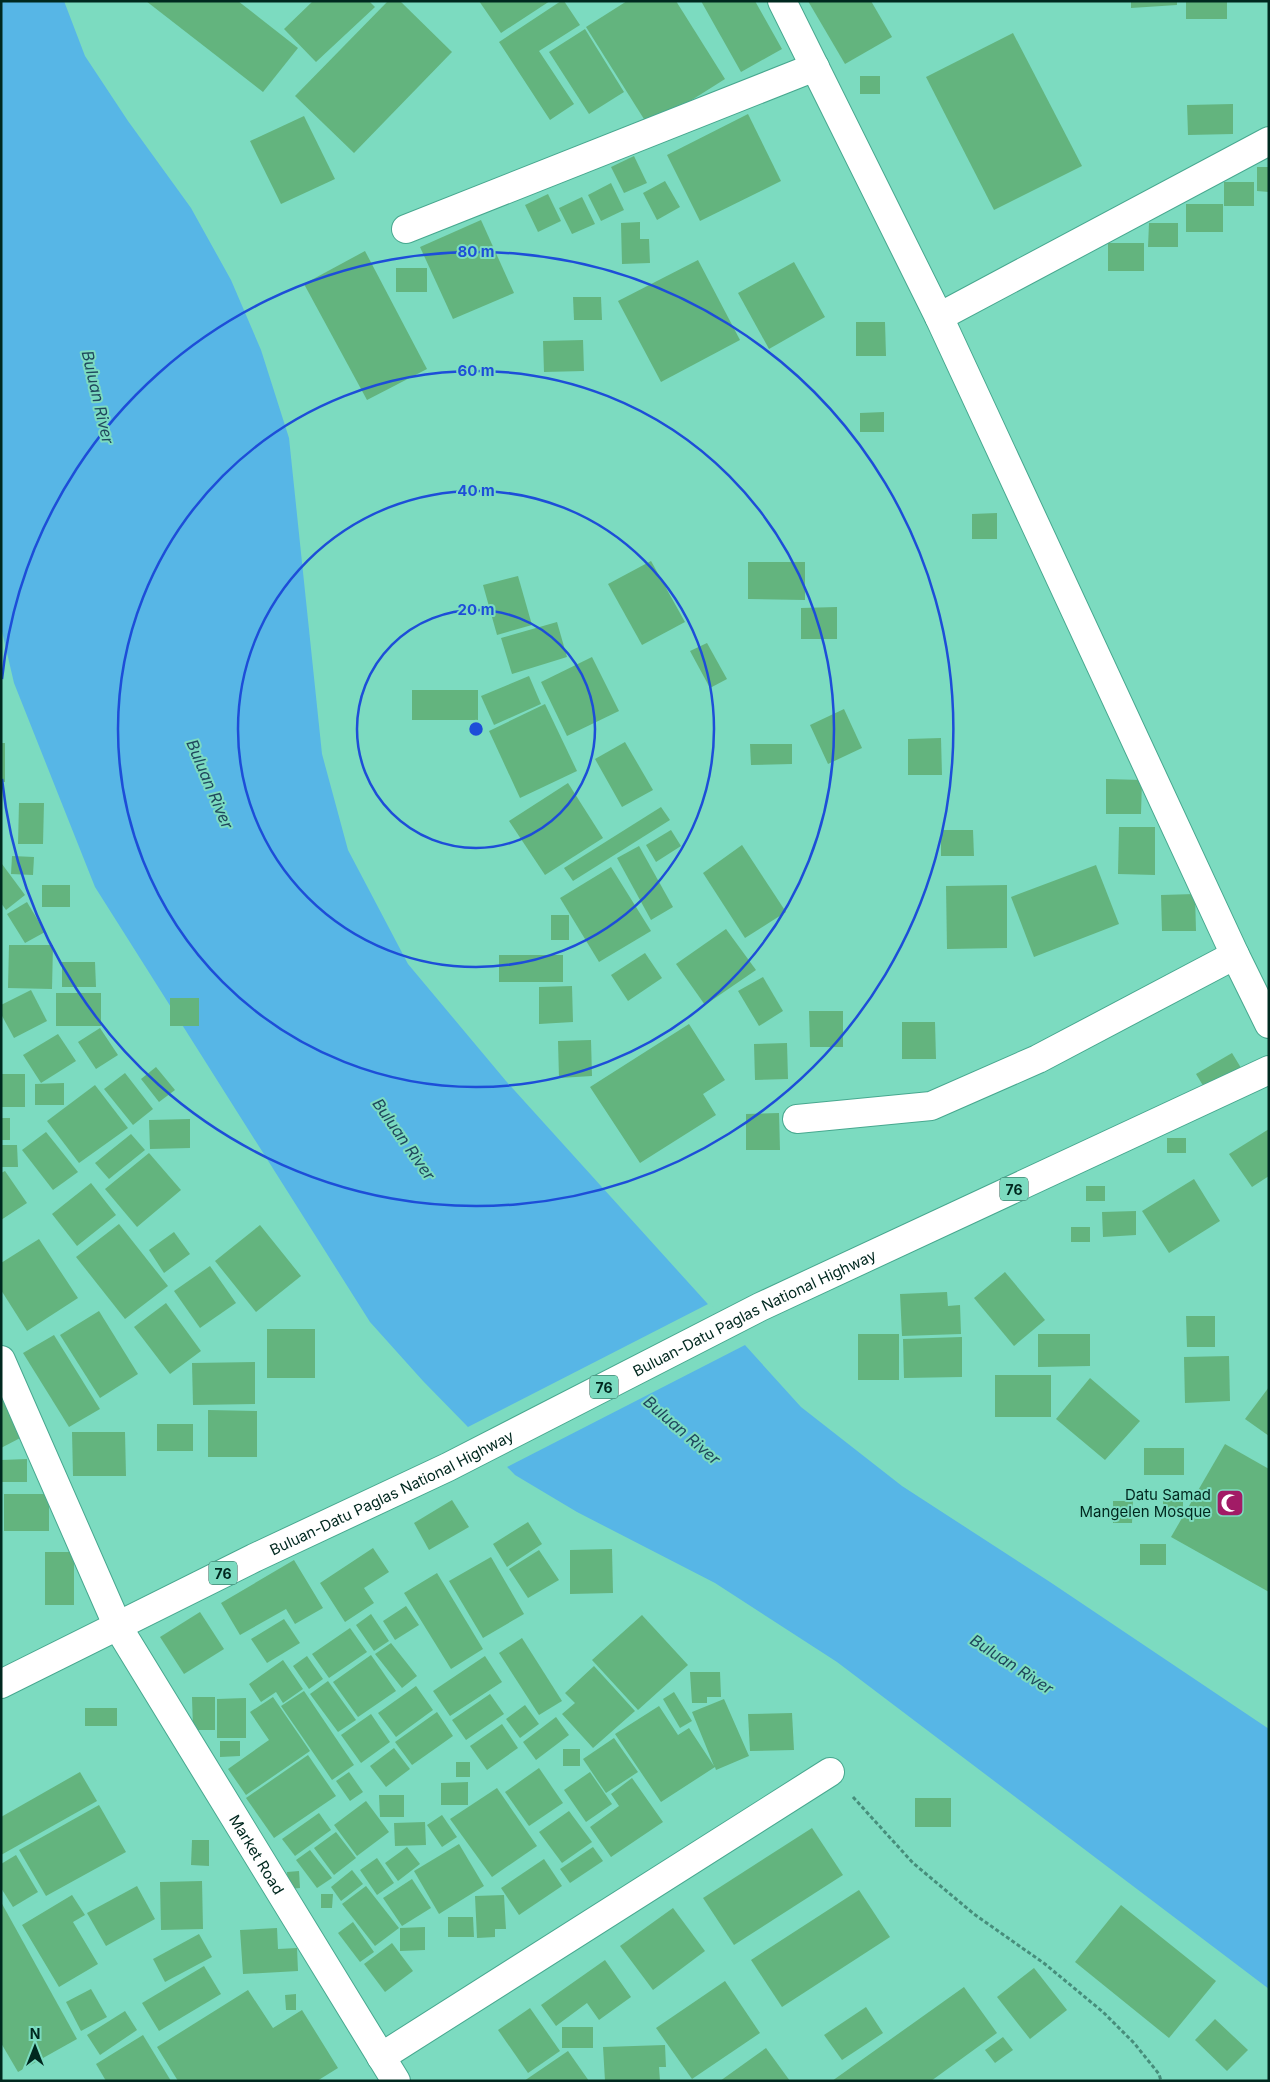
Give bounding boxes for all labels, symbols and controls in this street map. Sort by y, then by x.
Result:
text: 80 m [457,242,495,261]
water label: Buluan River [78,348,119,447]
text: 60 m [457,361,495,380]
text: 40 m [457,481,495,500]
text: 20 m [458,600,494,619]
centre of rings [467,720,485,738]
water label: Buluan River [182,736,238,833]
water label: Buluan River [369,1094,440,1185]
road number: 76 [1000,1178,1028,1200]
street label: Buluan-Datu Paglas National Highway [630,1245,879,1380]
road number: 76 [590,1375,618,1398]
water label: Buluan River [640,1391,725,1469]
street label: Buluan-Datu Paglas National Highway [266,1425,517,1559]
place label: Datu Samad Mangelen Mosque [1080,1485,1211,1521]
mosque icon: Datu Samad Mangelen Mosque [1215,1488,1245,1518]
road number: 76 [209,1562,237,1585]
water label: Buluan River [967,1630,1058,1699]
street label: Market Road [226,1811,289,1898]
north arrow [10,2022,60,2072]
text: N [30,2025,40,2042]

